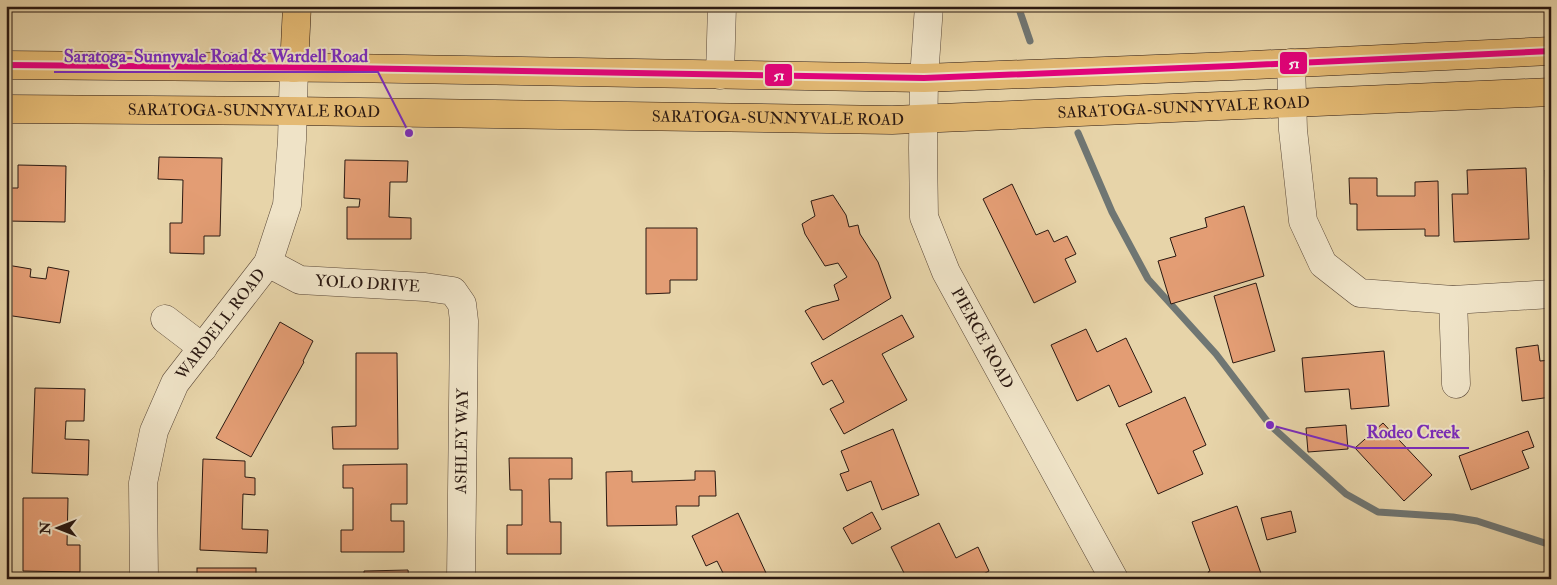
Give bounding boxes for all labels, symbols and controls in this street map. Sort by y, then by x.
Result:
callout: Saratoga-Sunnyvale Road & Wardell Road [54,39,378,72]
text: Saratoga-Sunnyvale Road & Wardell Road [64,45,368,68]
line badge: 51 [1279,51,1308,75]
text: 51 [1288,55,1300,72]
line badge: 51 [764,63,793,87]
text: 51 [773,67,785,84]
street label: SARATOGA-SUNNYVALE ROAD [1057,92,1310,123]
street label: SARATOGA-SUNNYVALE ROAD [128,100,380,122]
street label: SARATOGA-SUNNYVALE ROAD [652,106,905,130]
street label: WARDELL ROAD [171,265,270,384]
street label: YOLO DRIVE [315,271,421,297]
street label: PIERCE ROAD [947,284,1018,392]
street label: ASHLEY WAY [451,387,473,495]
callout: Rodeo Creek [1356,415,1469,448]
text: Rodeo Creek [1366,421,1460,444]
north arrow [32,502,82,552]
text: N [37,521,54,535]

